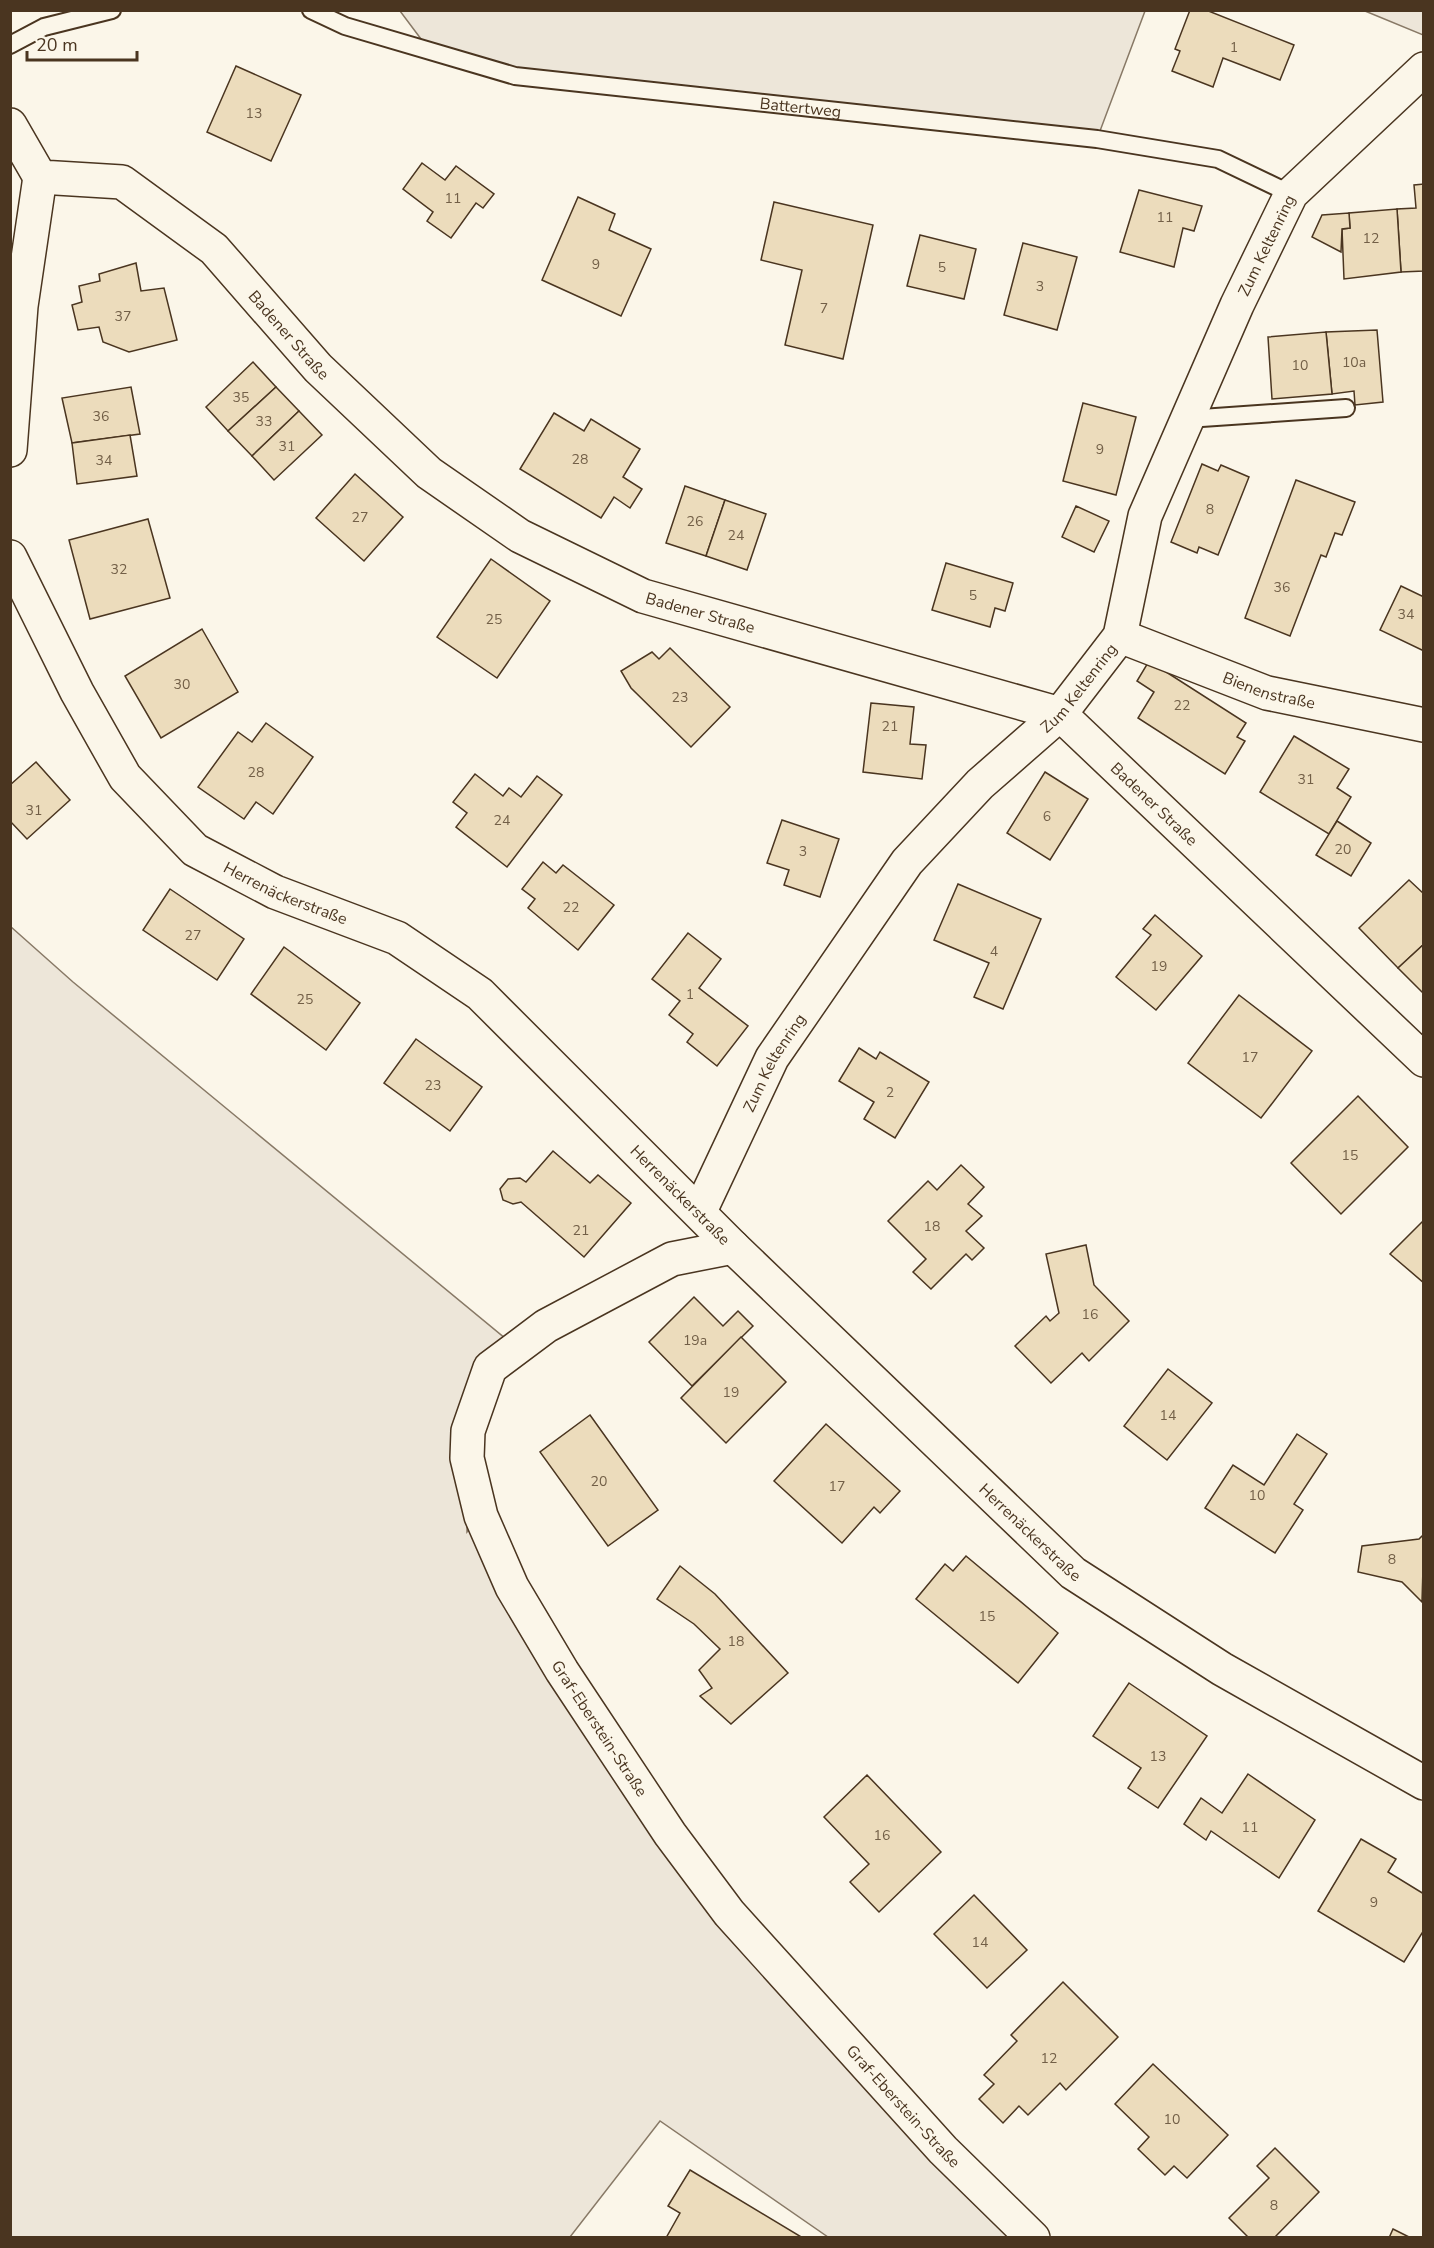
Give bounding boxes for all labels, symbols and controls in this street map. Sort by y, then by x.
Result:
scale bar [27,24,136,62]
text: 20 m [36,33,78,57]
house number: 1 [1230,38,1238,57]
street label: Battertweg [759,93,842,123]
house number: 13 [246,104,262,123]
house number: 11 [445,189,461,208]
street label: Zum Keltenring [1233,191,1301,300]
house number: 11 [1157,208,1173,227]
house number: 12 [1363,229,1379,248]
house number: 9 [592,255,600,274]
house number: 5 [938,258,946,277]
house number: 3 [1036,277,1044,296]
street label: Badener Straße [243,286,334,385]
house number: 7 [820,299,828,318]
house number: 37 [115,307,131,326]
house number: 10a [1342,353,1366,372]
house number: 10 [1292,356,1308,375]
house number: 35 [233,388,249,407]
house number: 36 [93,407,109,426]
house number: 33 [256,412,272,431]
house number: 31 [279,437,295,456]
house number: 9 [1096,440,1104,459]
house number: 28 [572,450,588,469]
house number: 34 [96,451,112,470]
house number: 8 [1206,500,1214,519]
house number: 27 [352,508,368,527]
house number: 26 [687,512,703,531]
house number: 24 [728,526,744,545]
house number: 32 [111,560,127,579]
house number: 36 [1274,578,1290,597]
house number: 5 [969,586,977,605]
street label: Badener Straße [643,587,757,639]
house number: 34 [1398,605,1414,624]
house number: 25 [486,610,502,629]
street label: Zum Keltenring [1036,639,1122,738]
street label: Bienenstraße [1219,667,1317,715]
house number: 30 [174,675,190,694]
house number: 23 [672,688,688,707]
house number: 22 [1174,696,1190,715]
house number: 21 [882,717,898,736]
street label: Badener Straße [1105,758,1202,851]
house number: 28 [248,763,264,782]
house number: 31 [1298,770,1314,789]
house number: 31 [26,801,42,820]
house number: 6 [1043,807,1051,826]
house number: 24 [494,811,510,830]
house number: 20 [1335,840,1351,859]
house number: 3 [799,842,807,861]
street label: Herrenäckerstraße [219,857,350,930]
house number: 22 [563,898,579,917]
house number: 27 [185,926,201,945]
house number: 4 [990,942,998,961]
house number: 19 [1151,957,1167,976]
house number: 1 [686,985,694,1004]
house number: 25 [297,990,313,1009]
street label: Zum Keltenring [738,1010,811,1116]
house number: 17 [1242,1048,1258,1067]
house number: 23 [425,1076,441,1095]
house number: 2 [886,1083,894,1102]
street label: Herrenäckerstraße [625,1140,735,1250]
house number: 15 [1342,1146,1358,1165]
house number: 18 [924,1217,940,1236]
house number: 21 [573,1221,589,1240]
house number: 16 [1082,1305,1098,1324]
house number: 19a [683,1331,707,1350]
house number: 19 [723,1383,739,1402]
house number: 14 [1160,1406,1176,1425]
house number: 20 [591,1472,607,1491]
house number: 17 [829,1477,845,1496]
street label: Herrenäckerstraße [974,1479,1085,1587]
house number: 10 [1249,1486,1265,1505]
house number: 8 [1388,1550,1396,1569]
house number: 15 [979,1607,995,1626]
house number: 18 [728,1632,744,1651]
street label: Graf-Eberstein-Straße [546,1656,652,1801]
house number: 13 [1150,1747,1166,1766]
house number: 11 [1242,1818,1258,1837]
house number: 16 [874,1826,890,1845]
house number: 9 [1370,1893,1378,1912]
house number: 14 [972,1933,988,1952]
street label: Graf-Eberstein-Straße [841,2040,965,2173]
house number: 12 [1041,2049,1057,2068]
house number: 10 [1164,2110,1180,2129]
house number: 8 [1270,2196,1278,2215]

